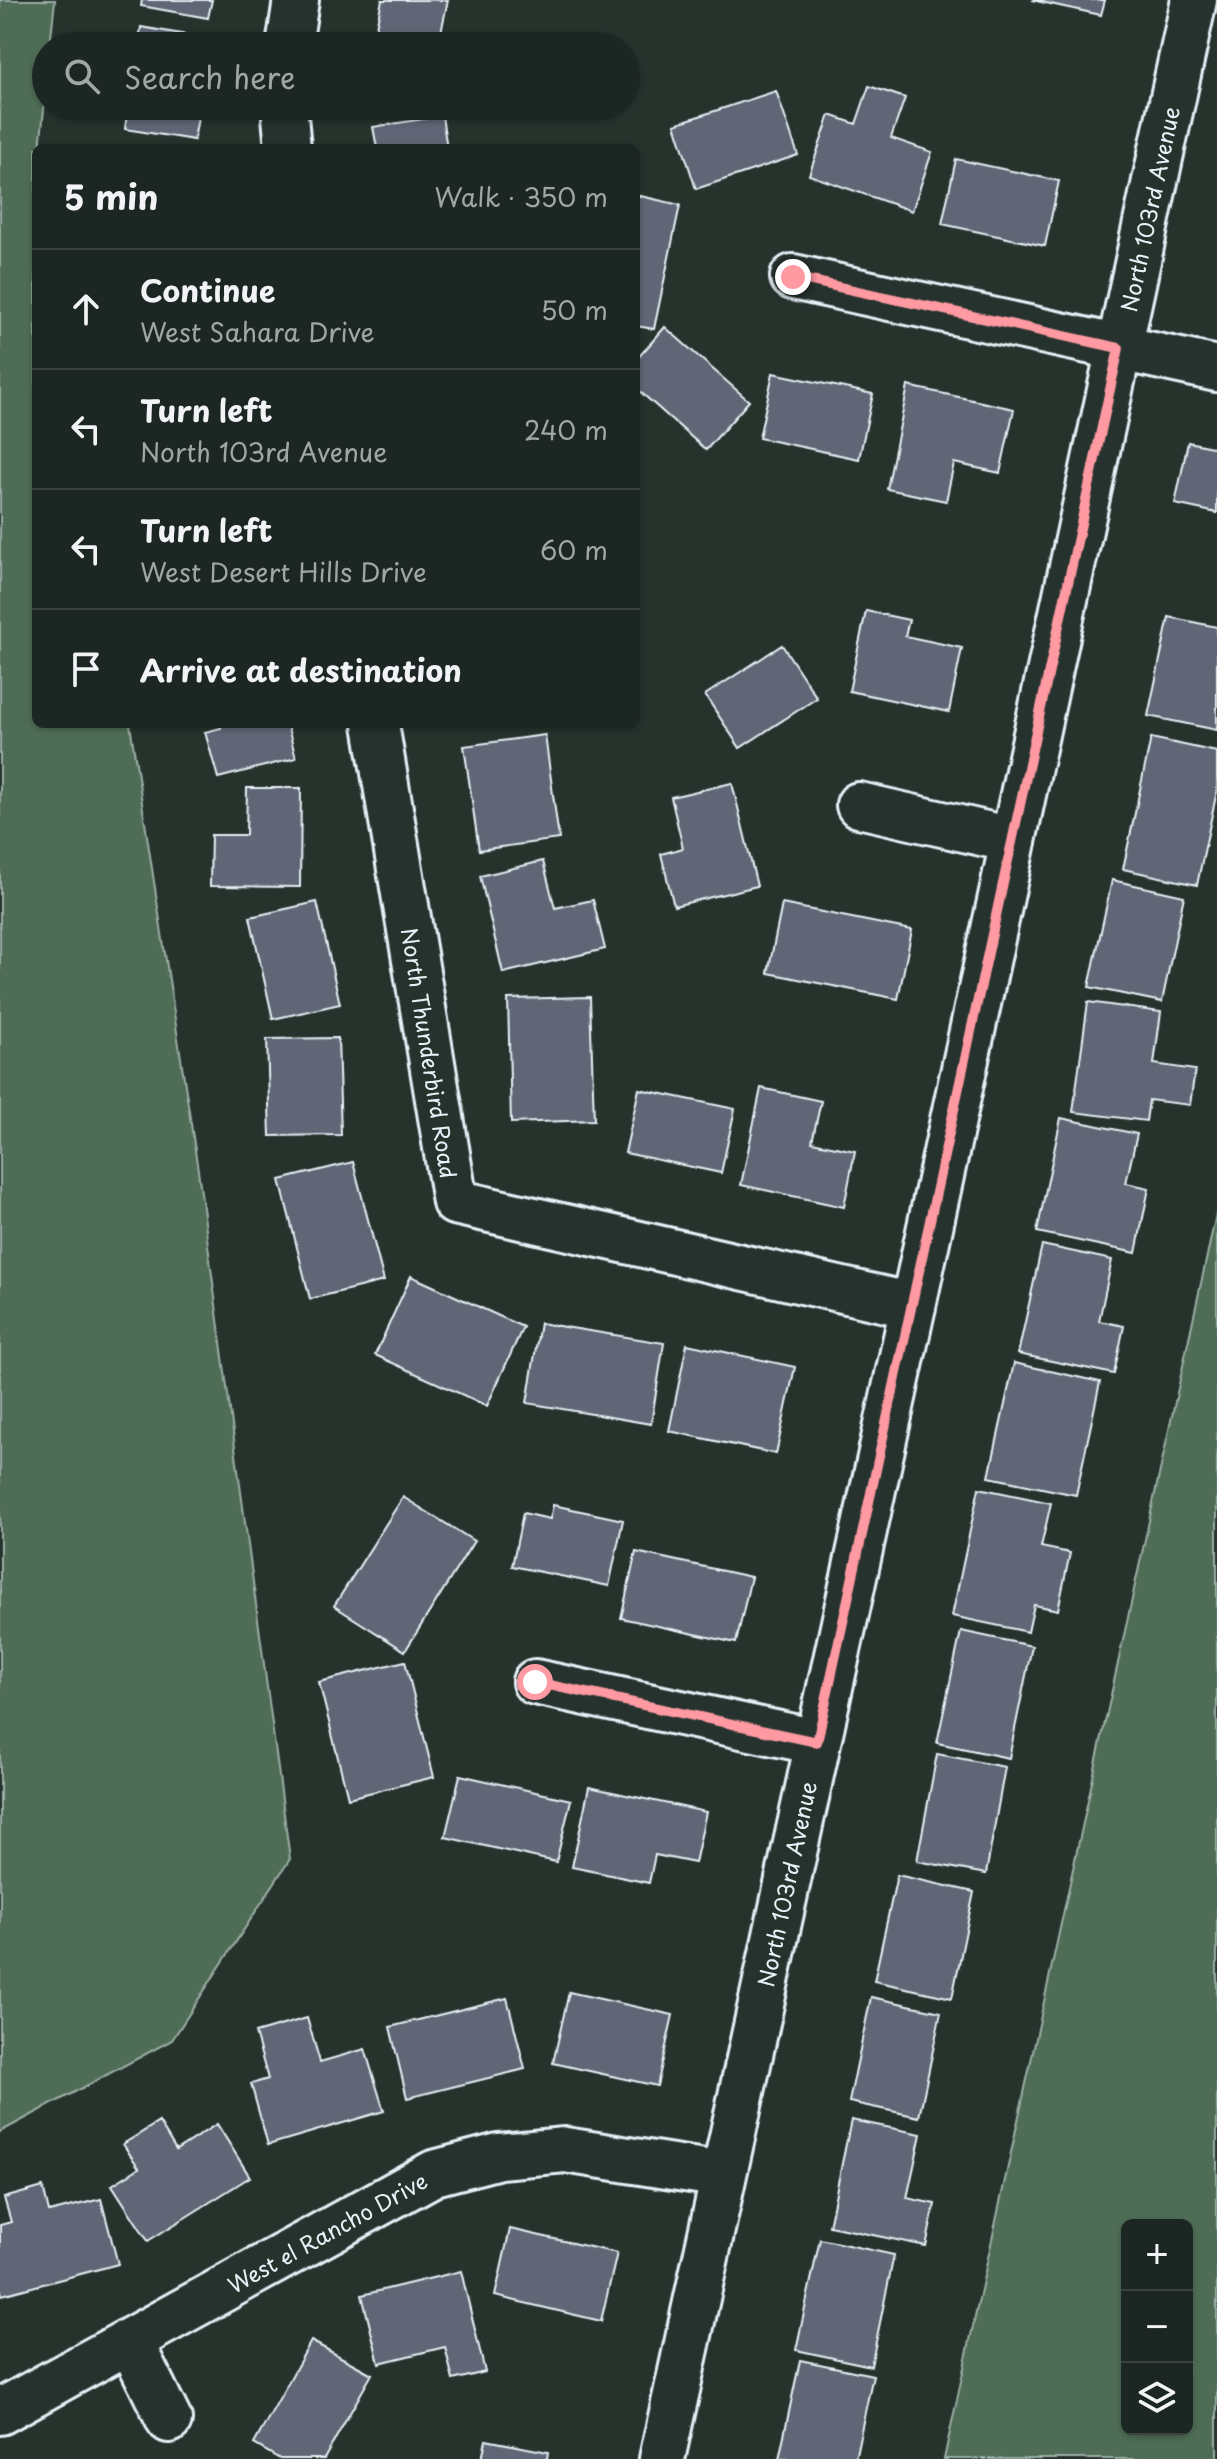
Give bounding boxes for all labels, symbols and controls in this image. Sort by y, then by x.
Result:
search box [32,32,640,120]
icon: search [60,54,104,98]
text: Search here [124,54,296,99]
street label: North 103rd Avenue [1111,103,1187,315]
text: 5 min [64,170,158,222]
text: Walk · 350 m [435,177,608,216]
route end [775,259,811,295]
text: Continue [140,267,275,312]
icon: ahead [64,287,108,331]
text: 50 m [541,290,608,329]
text: West Sahara Drive [140,312,375,351]
text: Turn left [140,387,272,432]
icon: left [64,407,108,451]
text: 240 m [524,410,608,449]
text: North 103rd Avenue [140,432,387,471]
text: Turn left [140,507,272,552]
icon: left [64,527,108,571]
text: 60 m [540,530,608,569]
text: West Desert Hills Drive [140,552,427,591]
icon: arrive [64,647,108,691]
text: Arrive at destination [140,647,462,692]
street label: North Thunderbird Road [394,925,466,1181]
route start [517,1664,553,1700]
street label: North 103rd Avenue [748,1778,824,1990]
street label: West el Rancho Drive [221,2163,433,2301]
map controls [1121,2219,1193,2435]
button: + [1121,2219,1193,2291]
button: − [1121,2291,1193,2363]
button: layers [1121,2363,1193,2435]

